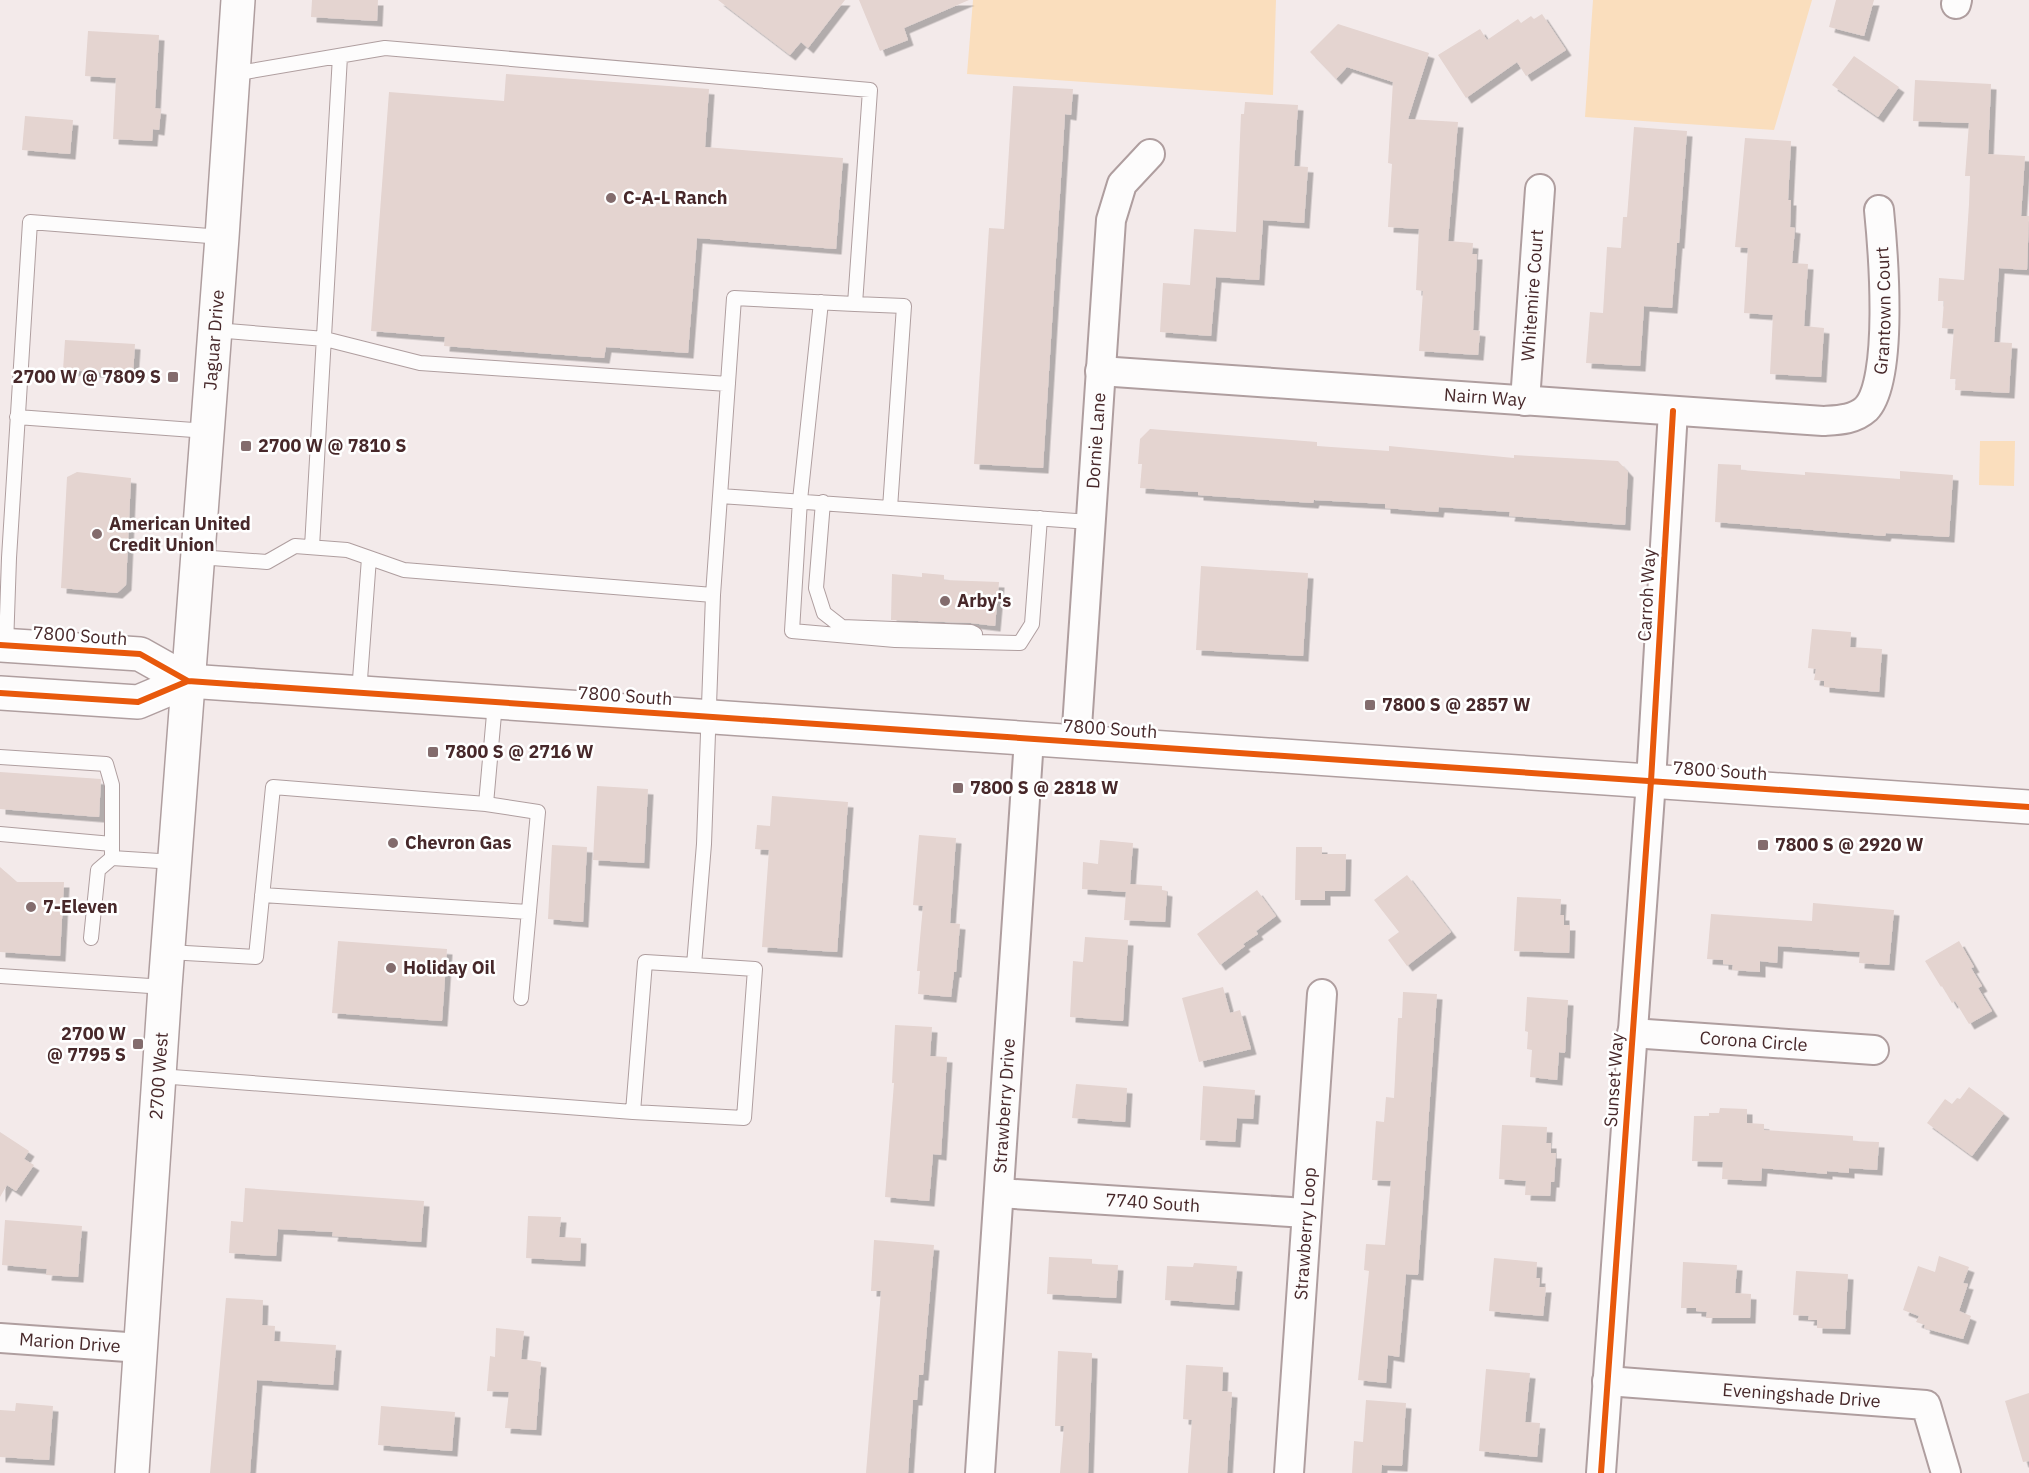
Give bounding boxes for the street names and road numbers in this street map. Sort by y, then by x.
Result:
street label: Whitemire Court [1516,228,1548,362]
street label: Grantown Court [1868,246,1896,376]
street label: Jaguar Drive [198,289,229,391]
street label: Nairn Way [1443,383,1527,411]
street label: Dornie Lane [1081,392,1110,490]
street label: Carroh Way [1633,548,1660,642]
street label: 7800 South [32,621,128,650]
street label: 7800 South [577,681,673,710]
street label: 7800 South [1062,714,1158,743]
street label: 7800 South [1672,756,1768,785]
street label: Corona Circle [1699,1026,1809,1056]
street label: 2700 West [144,1031,173,1121]
street label: Sunset Way [1599,1032,1628,1128]
street label: Strawberry Drive [988,1037,1020,1174]
street label: Strawberry Loop [1289,1166,1321,1301]
street label: 7740 South [1105,1188,1201,1217]
street label: Marion Drive [18,1327,122,1358]
street label: Eveningshade Drive [1722,1378,1882,1413]

